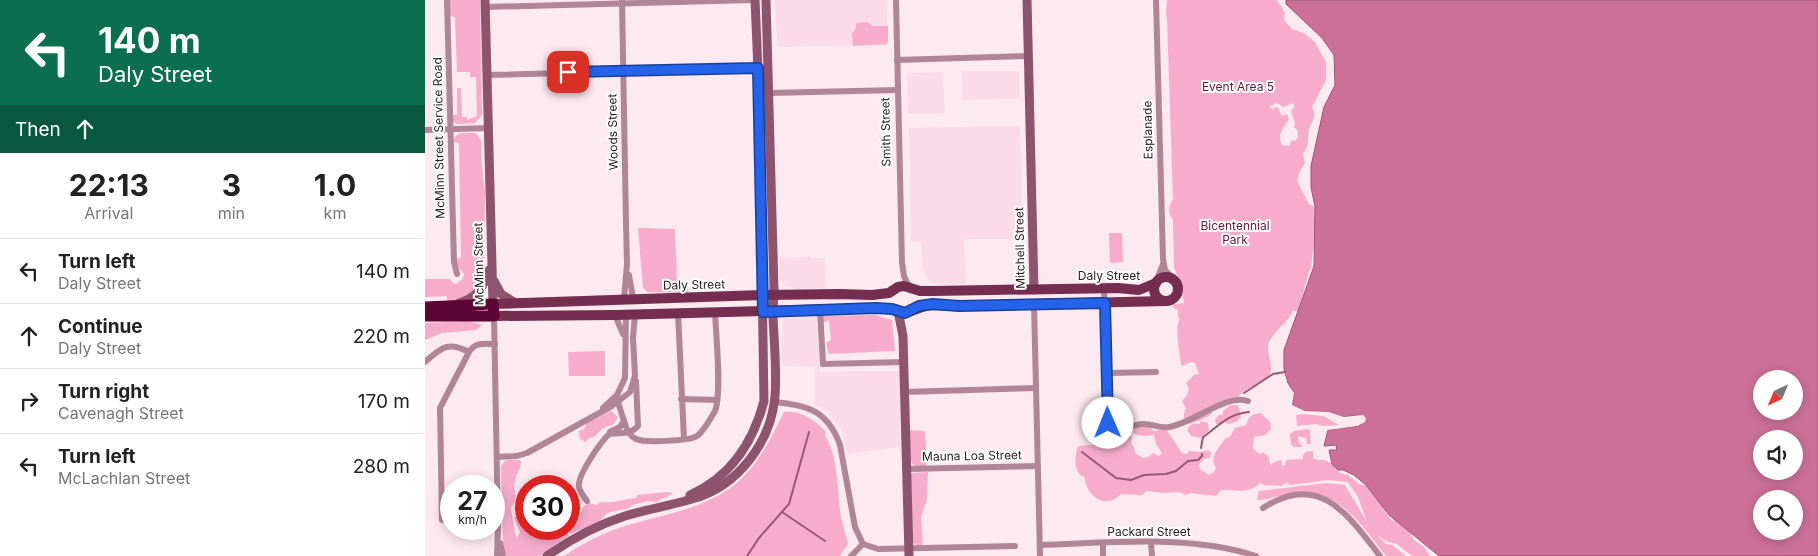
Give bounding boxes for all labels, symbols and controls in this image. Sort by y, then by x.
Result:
text: 140 m [98,19,201,61]
icon: left [15,20,80,85]
pin [547,51,589,93]
street label: McMinn Street Service Road [430,57,447,219]
icon: arrive [554,58,582,86]
text: Daly Street [98,61,212,87]
park label: Event Area 5 [1202,79,1274,94]
street label: Woods Street [604,94,621,170]
street label: Smith Street [877,97,894,167]
street label: Esplanade [1139,101,1156,159]
icon: ahead [71,115,99,143]
text: Then [15,118,61,141]
text: 22:13 [69,167,149,203]
text: 3 [222,167,241,203]
text: 1.0 [314,167,356,203]
text: Arrival [84,203,133,223]
text: min [218,203,245,223]
text: km [324,203,346,223]
street label: Mitchell Street [1011,207,1028,289]
park label: Bicentennial Park [1200,218,1270,247]
street label: McMinn Street [470,222,487,306]
text: Turn left [58,250,136,273]
icon: left [15,257,43,285]
text: 140 m [356,260,410,283]
street label: Daly Street [1078,268,1140,283]
text: Daly Street [58,273,141,293]
street label: Daly Street [663,276,725,293]
text: Continue [58,315,143,338]
icon: ahead [15,322,43,350]
text: 220 m [353,325,410,348]
text: Daly Street [58,338,141,358]
north arrow [1753,370,1803,420]
map controls [1753,370,1803,540]
text: Turn right [58,380,149,403]
icon: right [15,387,43,415]
text: 170 m [358,390,410,413]
position arrow [1081,396,1133,448]
text: Cavenagh Street [58,403,184,423]
button: sound [1753,430,1803,480]
text: Turn left [58,445,136,468]
street label: Mauna Loa Street [922,447,1022,464]
icon: left [15,452,43,480]
text: 280 m [353,455,410,478]
text: McLachlan Street [58,468,190,488]
speed limit sign: 30 [515,475,580,540]
text: 27 [457,486,488,516]
button: search [1753,490,1803,540]
text: km/h [458,512,487,527]
street label: Packard Street [1107,524,1191,539]

